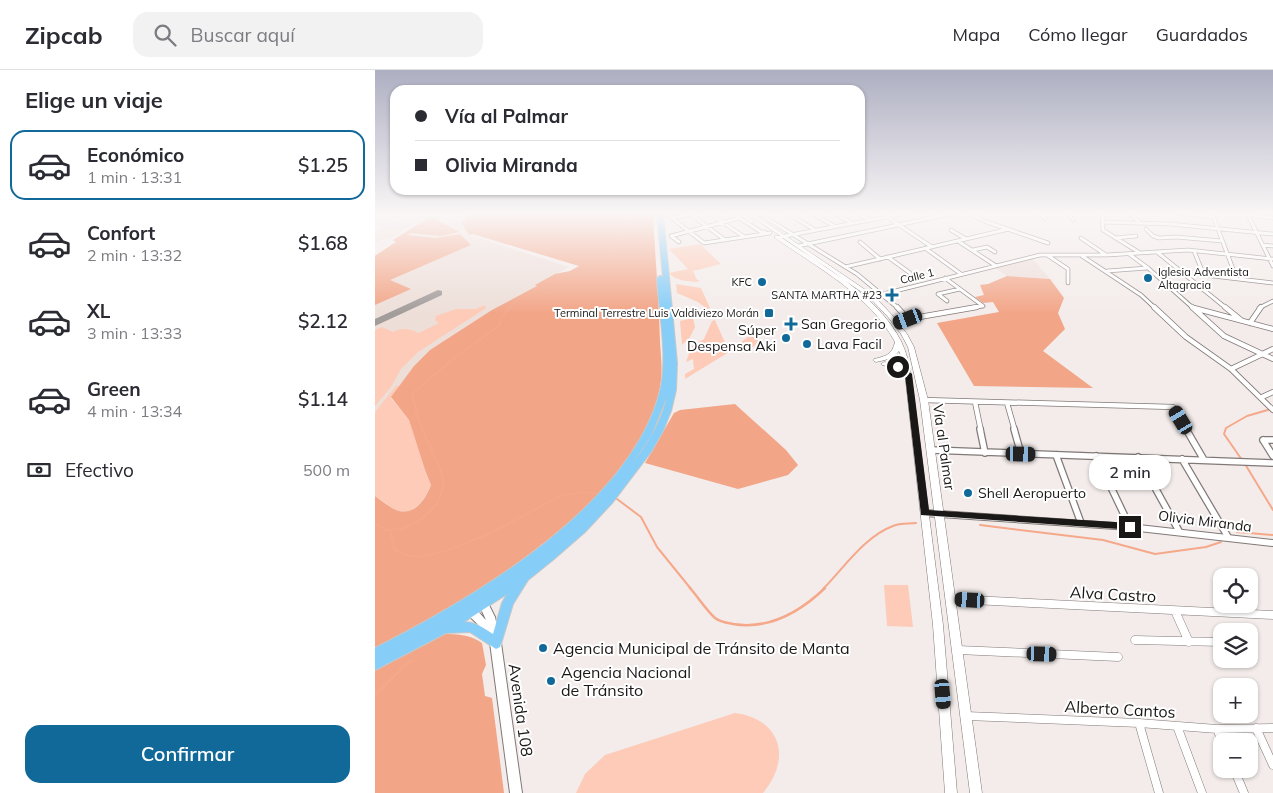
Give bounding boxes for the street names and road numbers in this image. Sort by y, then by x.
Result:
street label: Calle 1 [899,265,935,287]
street label: Vía al Palmar [929,403,959,492]
street label: Olivia Miranda [1157,506,1253,536]
street label: Alva Castro [1069,582,1157,606]
street label: Avenida 108 [505,662,537,758]
street label: Alberto Cantos [1064,696,1176,722]

